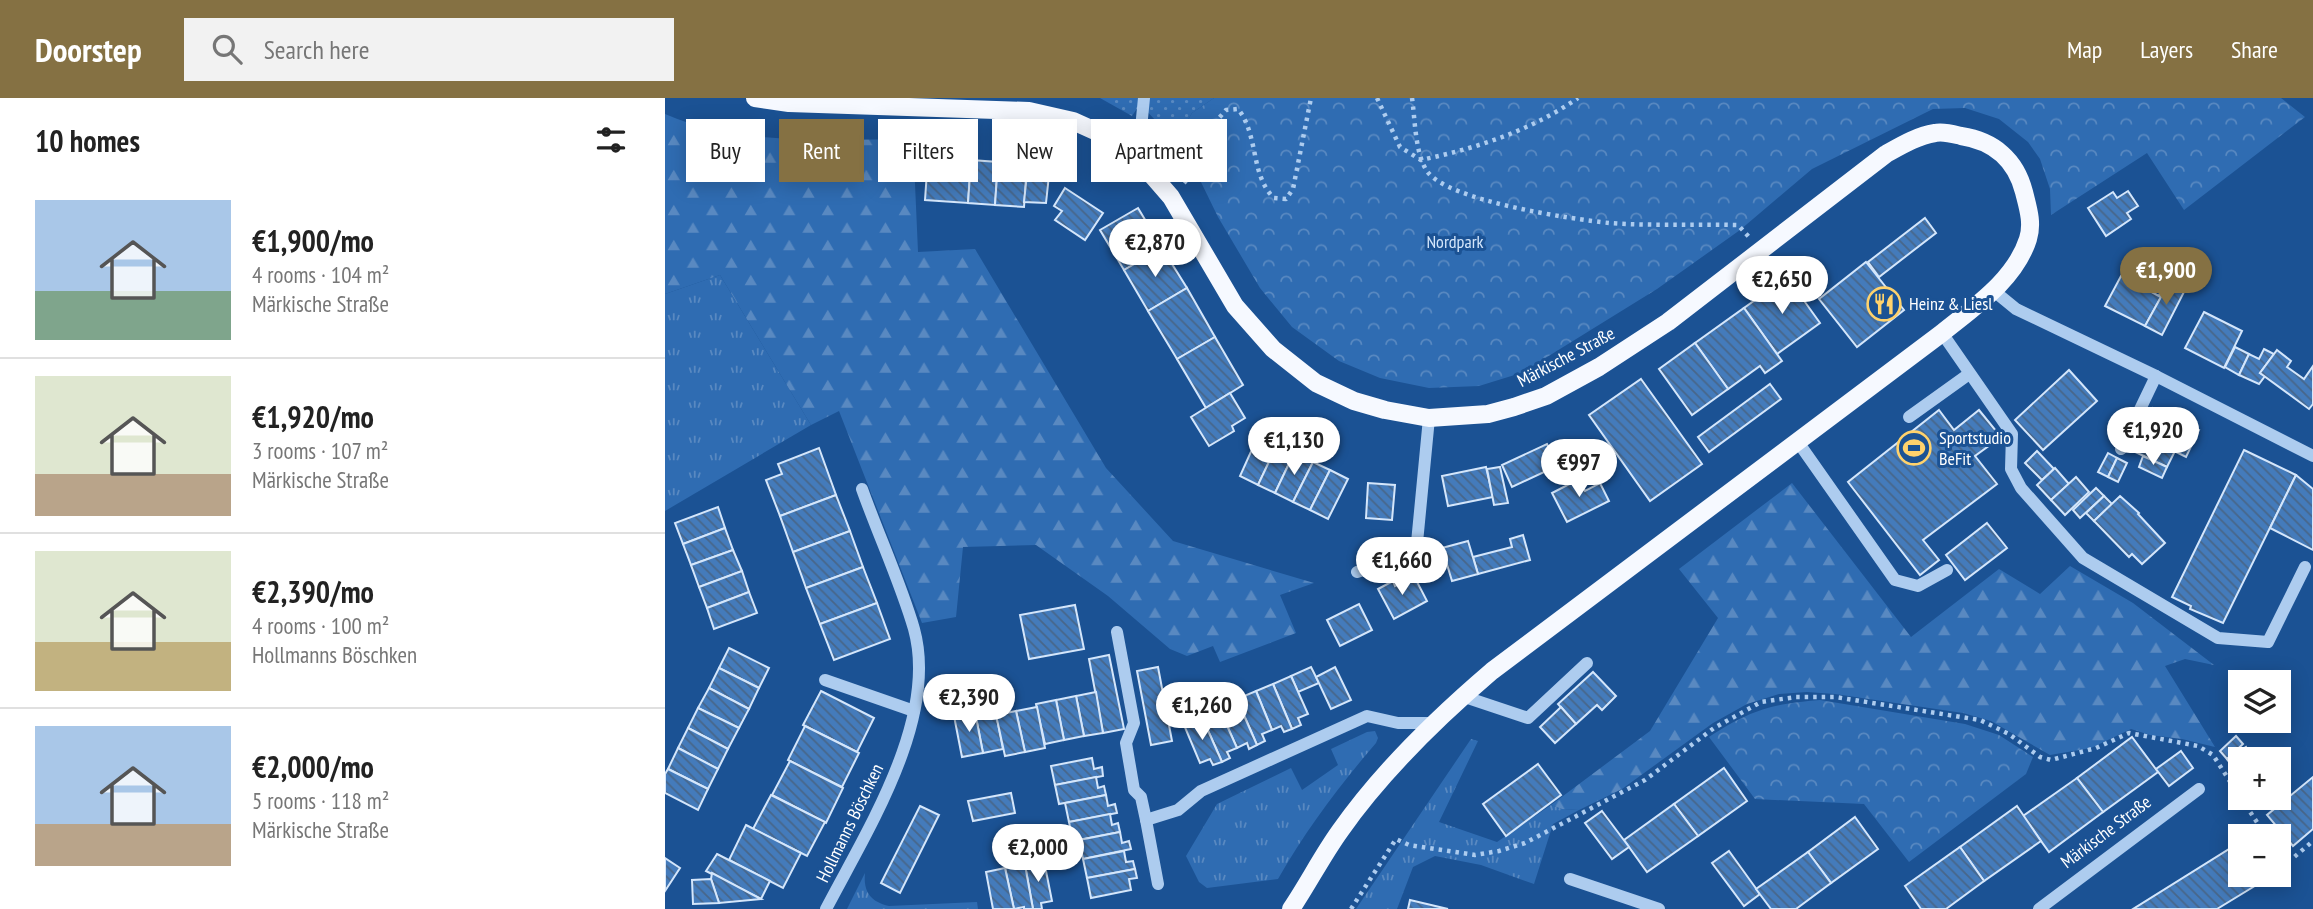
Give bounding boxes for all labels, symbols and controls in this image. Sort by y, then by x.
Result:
search box [184,18,674,81]
text: Doorstep [35,28,142,71]
icon: search [208,30,246,68]
text: Search here [264,33,369,66]
text: Map [2067,34,2102,65]
text: Layers [2140,34,2193,65]
text: Share [2231,34,2278,65]
chip: Buy [686,119,765,182]
chip: Rent [779,119,864,182]
chip: Filters [878,119,978,182]
chip: New [992,119,1077,182]
chip: Apartment [1091,119,1227,182]
text: 10 homes [35,121,140,160]
icon: filters [592,121,630,159]
pin: €2,870 [1098,220,1212,279]
text: €1,900/mo [252,221,374,260]
text: €2,870 [1125,227,1185,256]
icon: home [91,228,175,312]
park label: Nordpark [1426,230,1484,253]
pin: €1,900 [2109,248,2223,307]
text: €1,900 [2136,255,2196,284]
pin: €2,650 [1725,256,1839,316]
text: 4 rooms · 104 m² [252,260,389,289]
text: €2,650 [1752,264,1812,293]
restaurant icon: Heinz & Liesl [1865,285,1903,323]
text: Märkische Straße [252,289,389,318]
place label: Heinz & Liesl [1909,292,1993,315]
street label: Märkische Straße [1513,321,1618,392]
text: €1,920/mo [252,397,374,436]
icon: home [91,404,175,488]
pin: €1,920 [2096,408,2210,467]
text: €1,920 [2123,415,2183,444]
pin: €1,130 [1237,418,1351,477]
text: €1,130 [1264,425,1324,454]
place label: Sportstudio BeFit [1939,426,2011,470]
sports icon: Sportstudio BeFit [1895,429,1933,467]
text: 3 rooms · 107 m² [252,436,388,465]
pin: €997 [1538,440,1620,499]
text: €997 [1557,447,1601,476]
text: Märkische Straße [252,465,389,494]
pin: €1,660 [1345,538,1459,597]
text: €1,660 [1372,545,1432,574]
text: €2,390/mo [252,572,374,611]
icon: home [91,579,175,663]
text: 4 rooms · 100 m² [252,611,389,640]
text: Hollmanns Böschken [252,640,417,669]
map controls [2228,670,2291,887]
button: layers [2228,670,2291,733]
pin: €2,390 [912,674,1026,734]
text: €2,390 [939,682,999,711]
pin: €1,260 [1145,682,1259,742]
text: €1,260 [1172,690,1232,719]
text: €2,000/mo [252,747,374,786]
button: + [2228,747,2291,810]
icon: home [91,754,175,838]
street label: Hollmanns Böschken [811,760,888,886]
text: 5 rooms · 118 m² [252,786,389,815]
street label: Märkische Straße [2056,790,2155,873]
text: Märkische Straße [252,815,389,844]
pin: €2,000 [981,824,1095,884]
button: − [2228,824,2291,887]
text: €2,000 [1008,832,1068,861]

